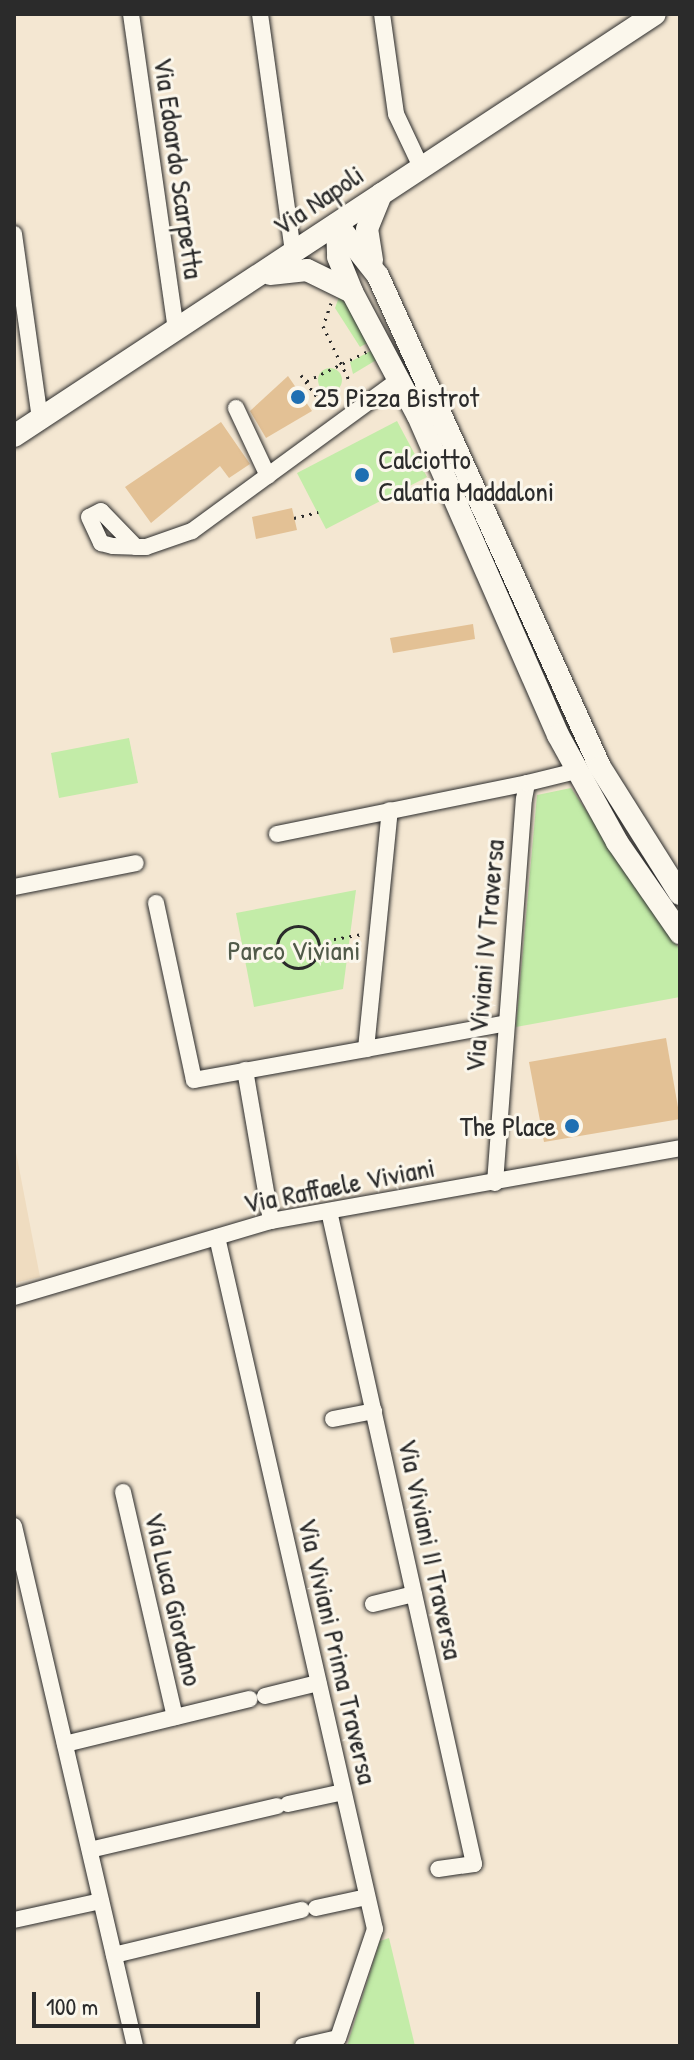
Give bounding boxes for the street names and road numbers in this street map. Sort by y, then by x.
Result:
street label: Via Edoardo Scarpetta [147,55,211,281]
street label: Via Napoli [266,157,370,243]
street label: Via Viviani IV Traversa [457,838,511,1074]
street label: Via Raffaele Viviani [240,1150,438,1220]
street label: Via Viviani II Traversa [391,1436,471,1662]
street label: Via Luca Giordano [138,1509,210,1689]
street label: Via Viviani Prima Traversa [291,1515,385,1787]

